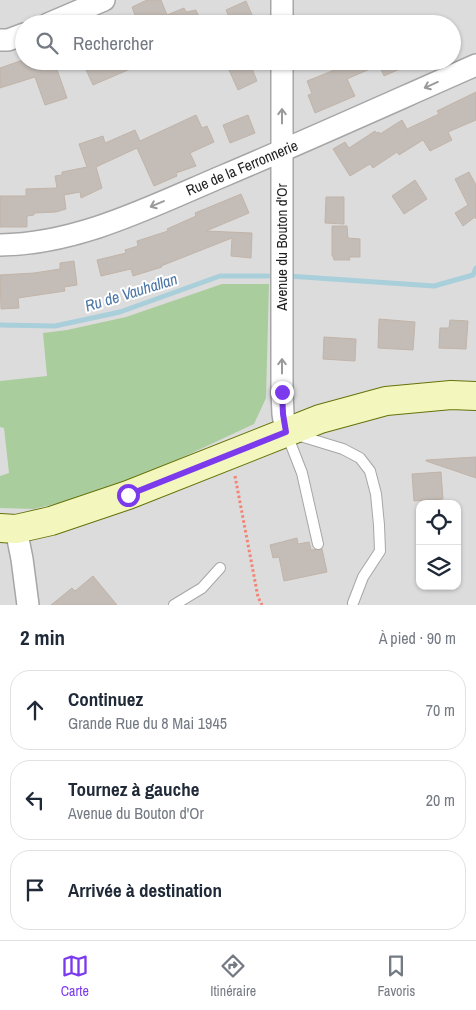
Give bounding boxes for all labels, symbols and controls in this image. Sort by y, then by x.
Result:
search box [15,15,461,70]
icon: search [33,29,61,57]
text: Rechercher [73,30,154,56]
one-way arrow [424,80,439,90]
one-way arrow [278,108,287,124]
street label: Rue de la Ferronnerie [183,134,301,201]
street label: Avenue du Bouton d'Or [271,183,292,312]
one-way arrow [150,200,165,209]
water label: Ru de Vauhallan [82,267,180,317]
one-way arrow [277,358,287,374]
route end [271,381,294,404]
route start [117,484,140,507]
map controls [416,500,461,590]
button: locate [416,500,461,545]
button: layers [416,545,461,590]
text: 2 min [20,623,65,652]
text: À pied · 90 m [379,627,456,649]
text: Continuez [68,686,143,712]
icon: ahead [21,696,49,724]
text: 70 m [426,699,455,721]
text: Grande Rue du 8 Mai 1945 [68,712,227,734]
text: Tournez à gauche [68,776,199,802]
icon: left [21,786,49,814]
text: 20 m [426,789,455,811]
text: Avenue du Bouton d'Or [68,802,204,824]
icon: arrive [21,876,49,904]
text: Arrivée à destination [68,877,222,903]
tab: Carte [61,952,89,1000]
tab: Itinéraire [210,952,256,1000]
tab: Favoris [378,952,415,1000]

